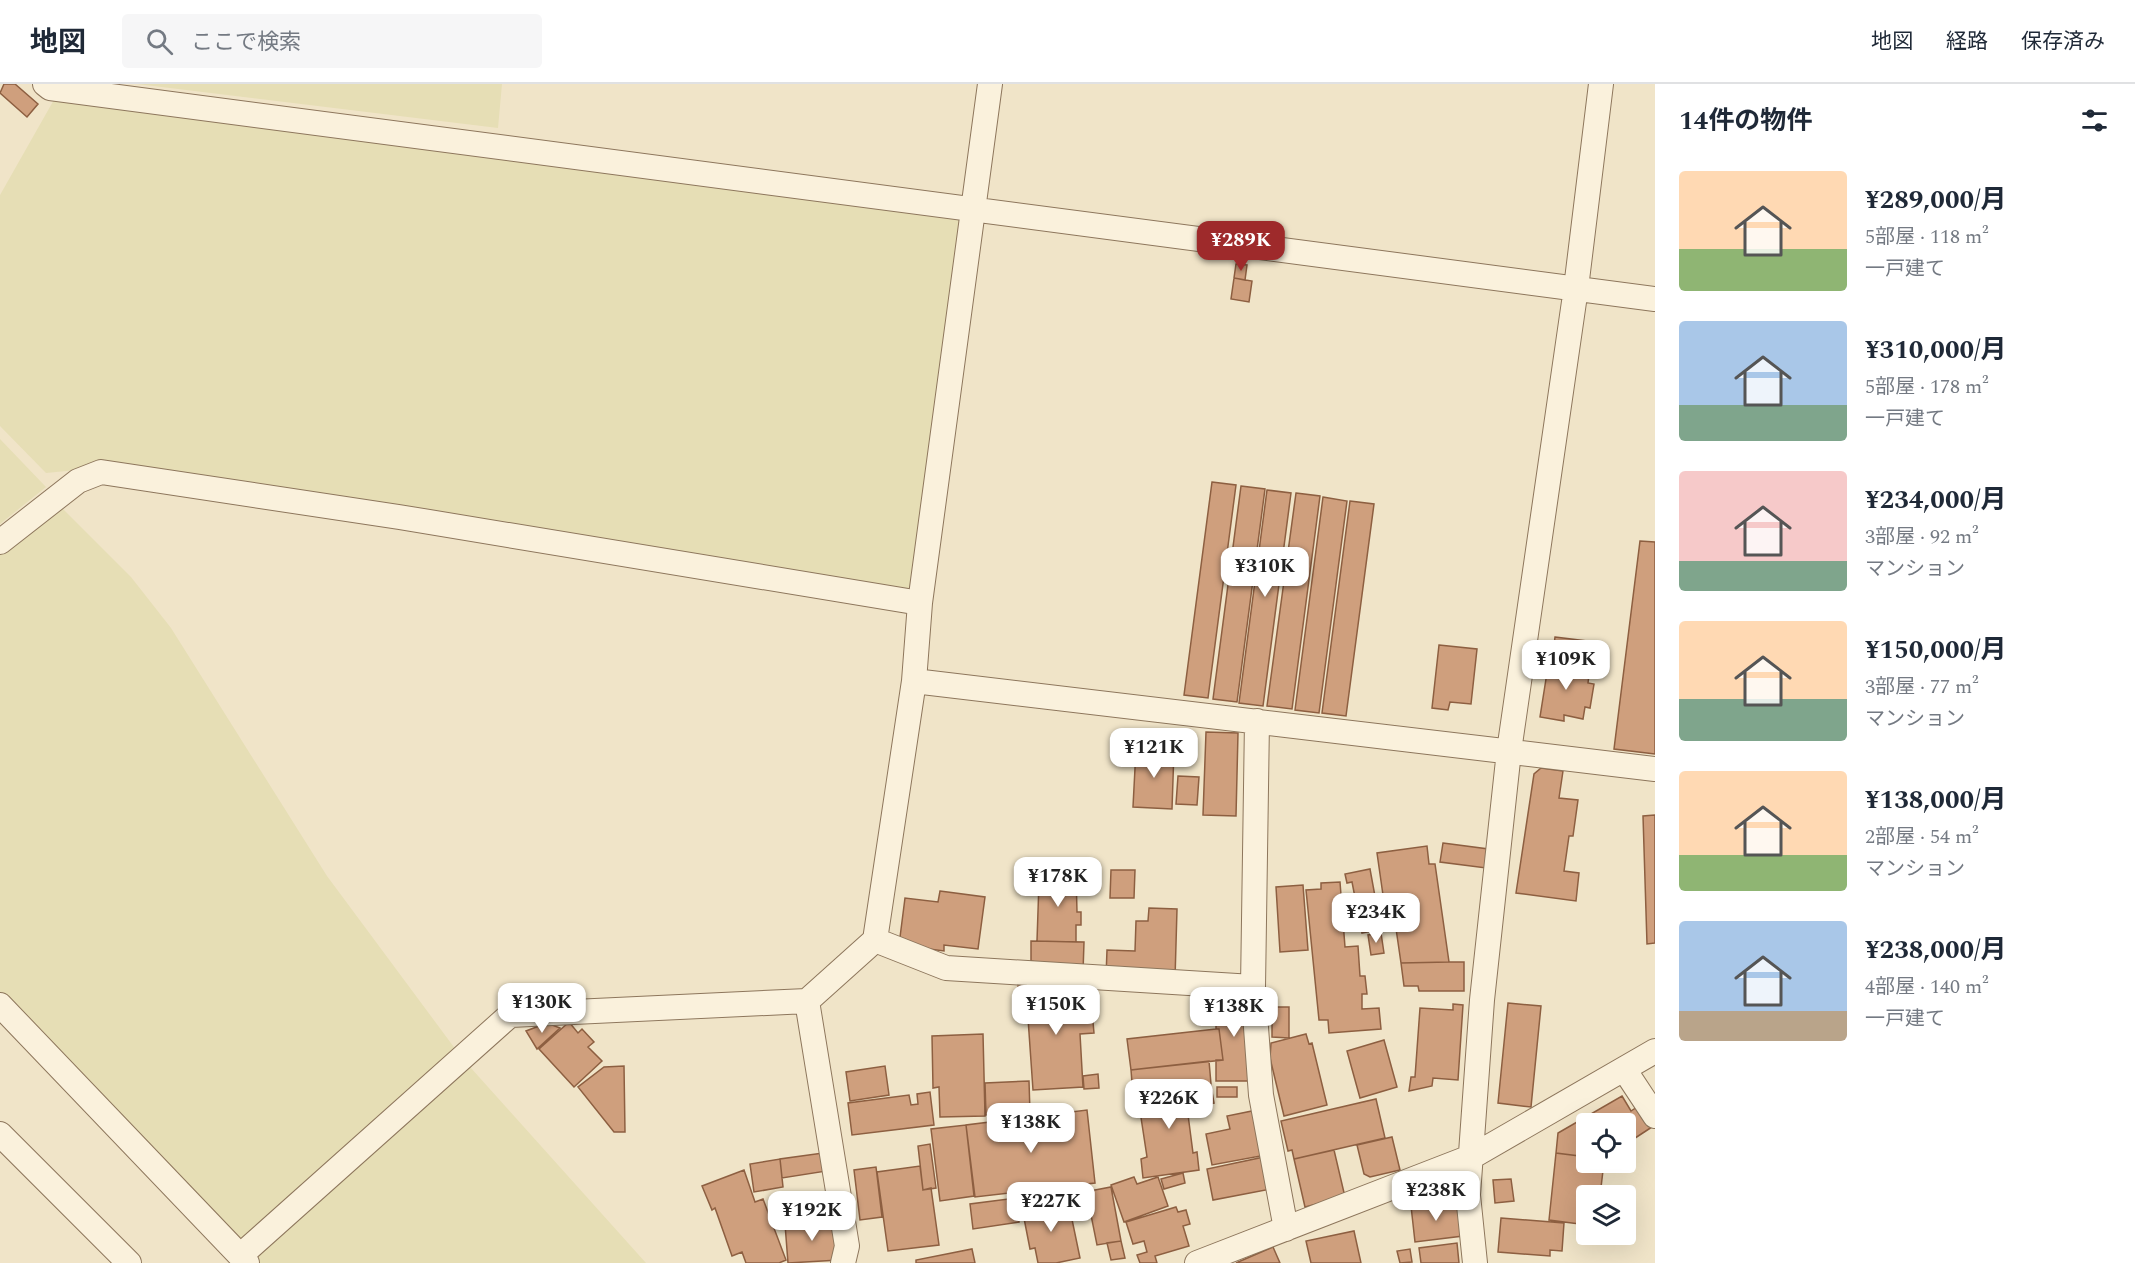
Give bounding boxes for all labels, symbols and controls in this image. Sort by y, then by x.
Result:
search box [122,14,542,68]
text: 地図 [30,21,86,64]
icon: search [143,25,176,58]
text: ここで検索 [191,26,301,59]
text: 地図 [1871,26,1913,58]
text: 経路 [1946,26,1988,58]
text: 保存済み [2021,26,2105,58]
text: 14件の物件 [1679,101,1812,141]
icon: filters [2078,104,2111,137]
text: ¥289,000/月 [1865,180,2007,220]
icon: home [1727,195,1799,267]
pin: ¥289K [1199,221,1283,272]
text: 5部屋 · 118 m² [1865,222,1989,252]
text: ¥289K [1211,225,1271,255]
text: 一戸建て [1865,254,1945,284]
text: ¥310,000/月 [1865,330,2007,370]
icon: home [1727,345,1799,417]
text: 5部屋 · 178 m² [1865,372,1989,402]
text: 一戸建て [1865,404,1945,434]
text: ¥234,000/月 [1865,480,2007,520]
icon: home [1727,495,1799,567]
text: 3部屋 · 92 m² [1865,522,1979,552]
pin: ¥310K [1223,547,1307,598]
text: ¥310K [1235,551,1295,581]
text: マンション [1865,554,1965,584]
text: ¥150,000/月 [1865,630,2007,670]
pin: ¥109K [1524,640,1608,691]
text: ¥109K [1536,644,1596,674]
icon: home [1727,645,1799,717]
text: 3部屋 · 77 m² [1865,672,1979,702]
text: マンション [1865,704,1965,734]
pin: ¥121K [1112,728,1196,779]
text: ¥121K [1124,732,1184,762]
text: ¥138,000/月 [1865,780,2007,820]
icon: home [1727,795,1799,867]
text: 2部屋 · 54 m² [1865,822,1979,852]
text: マンション [1865,854,1965,884]
pin: ¥178K [1016,857,1100,908]
text: ¥178K [1028,861,1088,891]
pin: ¥234K [1334,893,1418,944]
text: ¥234K [1346,897,1406,927]
text: ¥238,000/月 [1865,930,2007,970]
icon: home [1727,945,1799,1017]
text: 4部屋 · 140 m² [1865,972,1989,1002]
pin: ¥130K [500,983,584,1034]
pin: ¥150K [1014,985,1098,1036]
text: ¥130K [512,987,572,1017]
pin: ¥138K [1192,987,1276,1038]
text: ¥150K [1026,989,1086,1019]
text: ¥138K [1204,991,1264,1021]
text: 一戸建て [1865,1004,1945,1034]
pin: ¥226K [1127,1079,1211,1130]
text: ¥226K [1139,1083,1199,1113]
pin: ¥138K [989,1103,1073,1154]
text: ¥138K [1001,1107,1061,1137]
map controls [1576,1113,1636,1245]
button: locate [1576,1113,1636,1173]
pin: ¥238K [1394,1171,1478,1222]
text: ¥238K [1406,1175,1466,1205]
pin: ¥227K [1009,1182,1093,1233]
button: layers [1576,1185,1636,1245]
text: ¥227K [1021,1186,1081,1216]
pin: ¥192K [770,1191,854,1242]
text: ¥192K [782,1195,842,1225]

